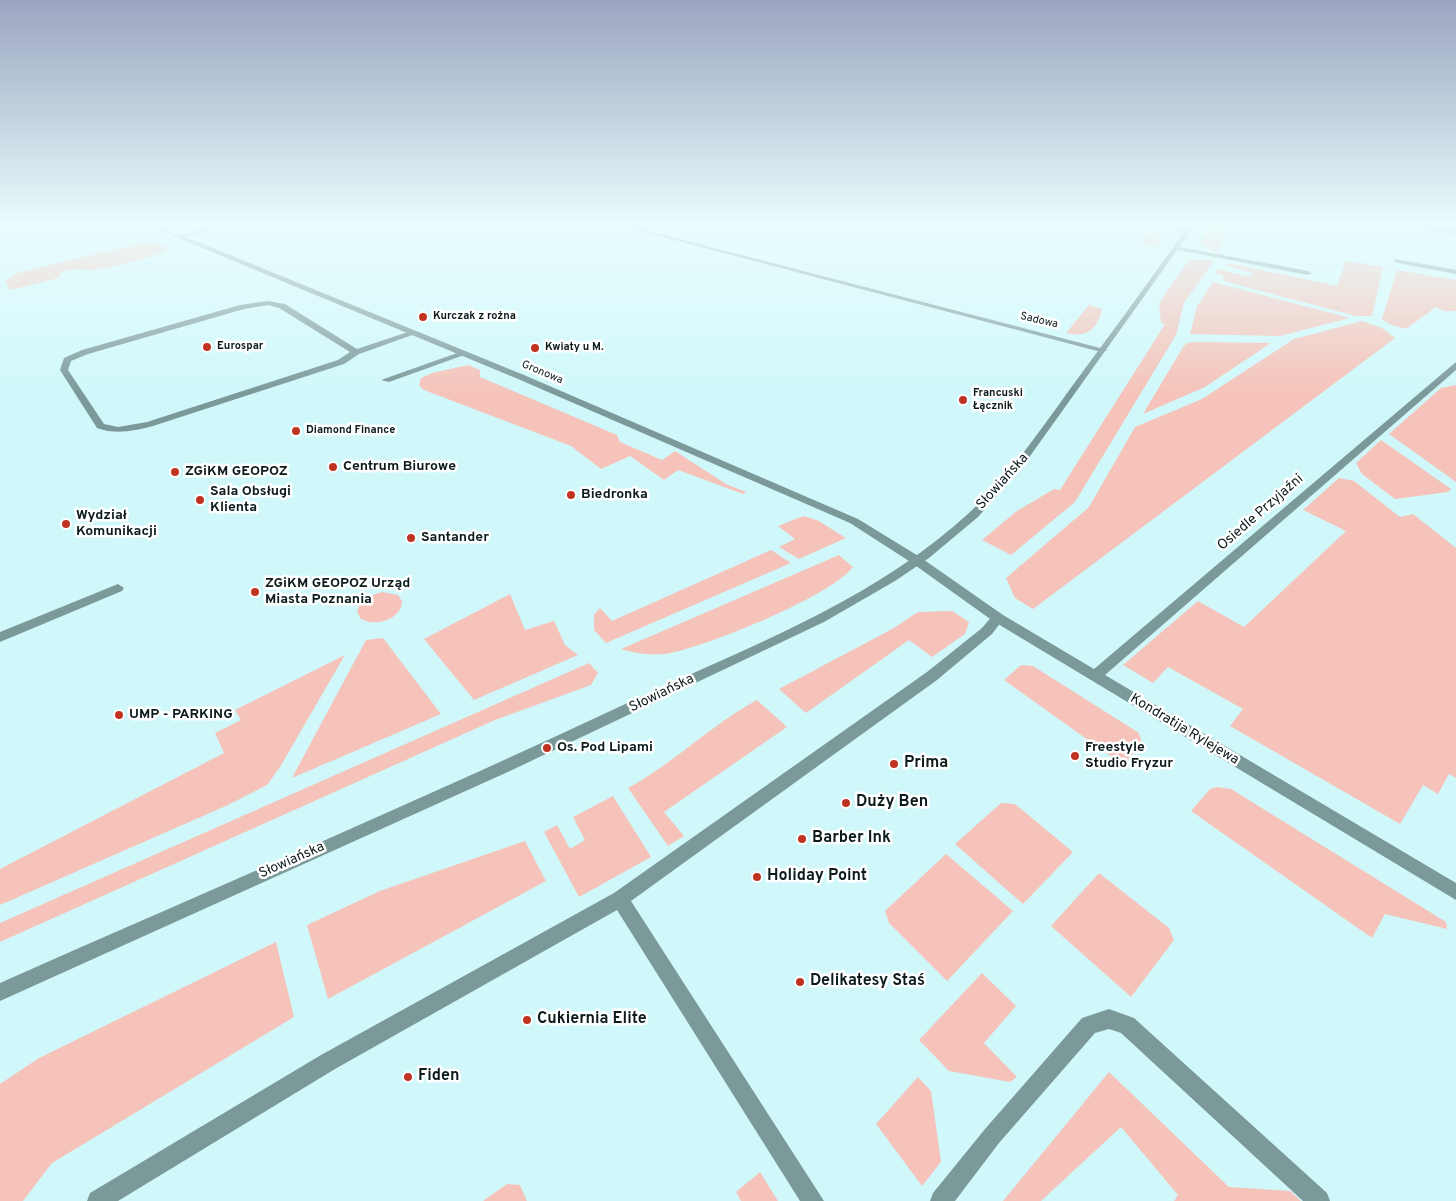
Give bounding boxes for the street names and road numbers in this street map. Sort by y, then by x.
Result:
street label: Sadowa [1019,310,1059,332]
street label: Gronowa [519,358,565,388]
street label: Słowiańska [973,450,1033,514]
street label: Osiedle Przyjaźni [1215,471,1307,555]
street label: Słowiańska [627,671,697,717]
street label: Kondratija Rylejewa [1127,691,1241,769]
street label: Słowiańska [257,839,327,883]

